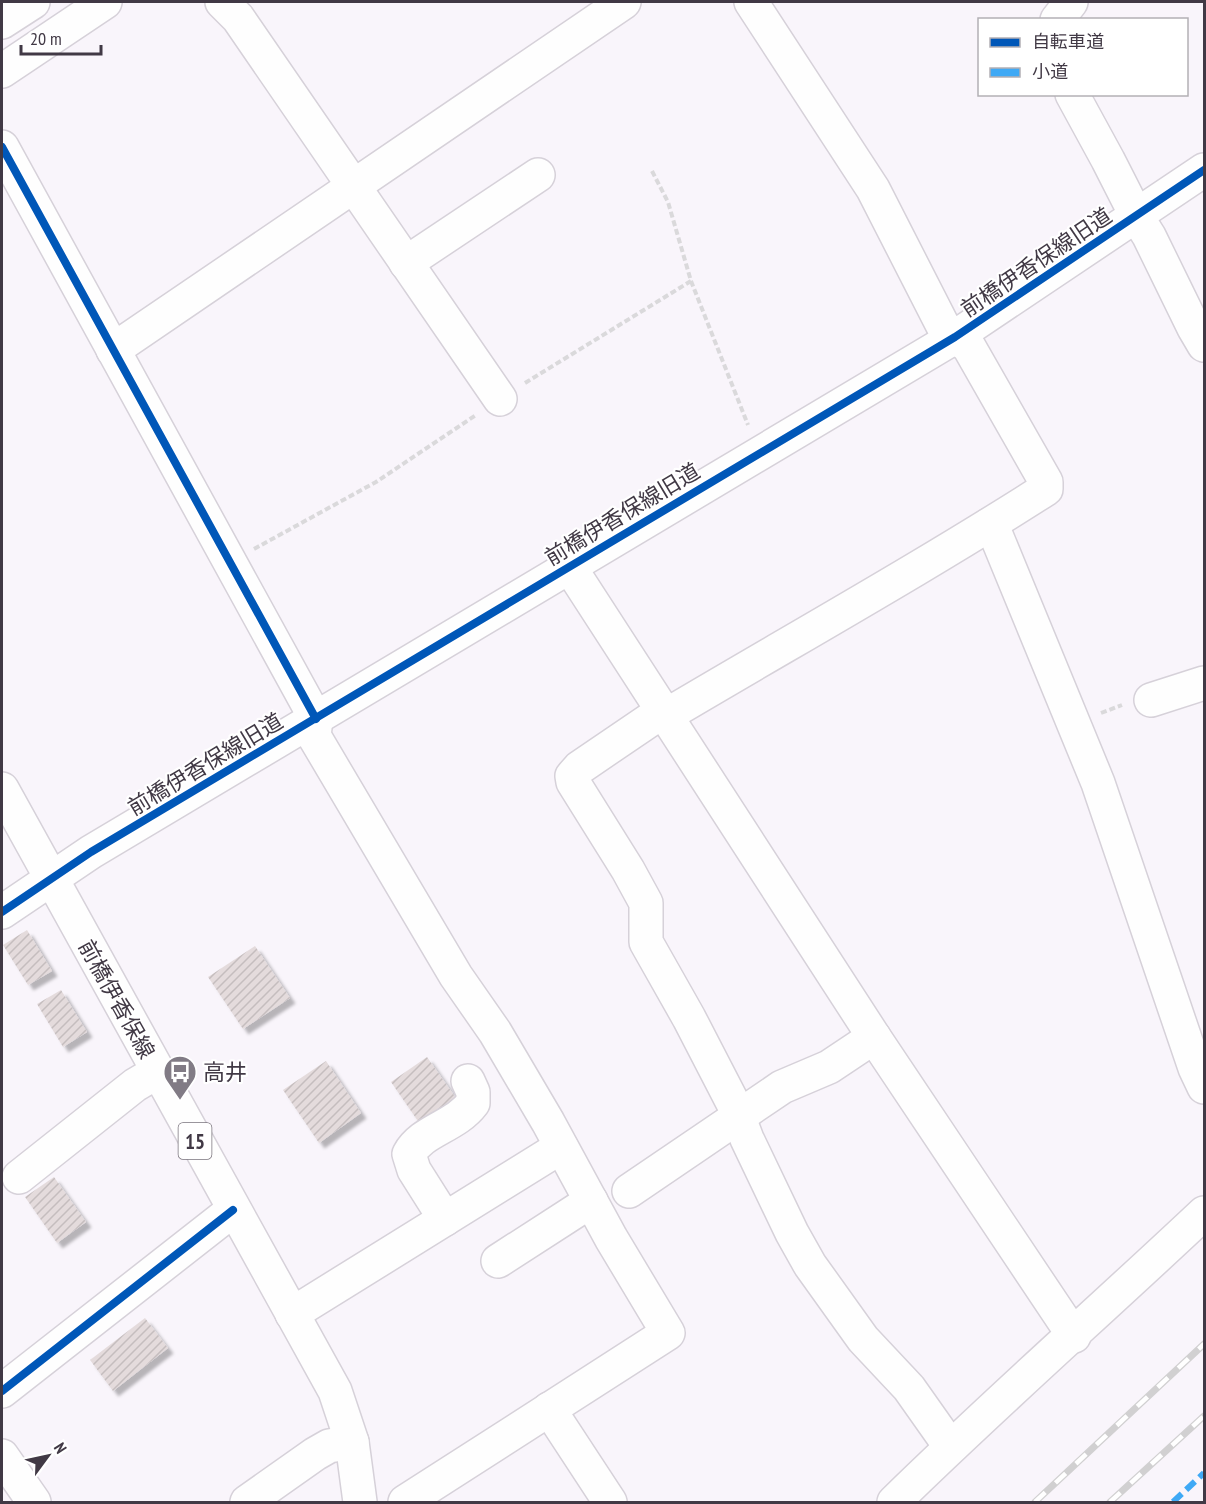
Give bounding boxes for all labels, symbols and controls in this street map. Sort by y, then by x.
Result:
scale bar [21,18,100,56]
legend [978,18,1188,96]
text: 20 m [30,27,62,50]
text: 自転車道 [1032,30,1104,53]
text: 小道 [1032,60,1068,83]
street label: 前橋伊香保線旧道 [955,201,1117,323]
street label: 前橋伊香保線旧道 [539,457,705,571]
street label: 前橋伊香保線旧道 [122,707,288,821]
street label: 前橋伊香保線 [73,934,161,1064]
bus stop icon: 高井 [162,1054,198,1101]
place label: 高井 [203,1058,247,1086]
road number: 15 [178,1123,212,1159]
north arrow [18,1426,78,1486]
text: N [50,1439,71,1457]

